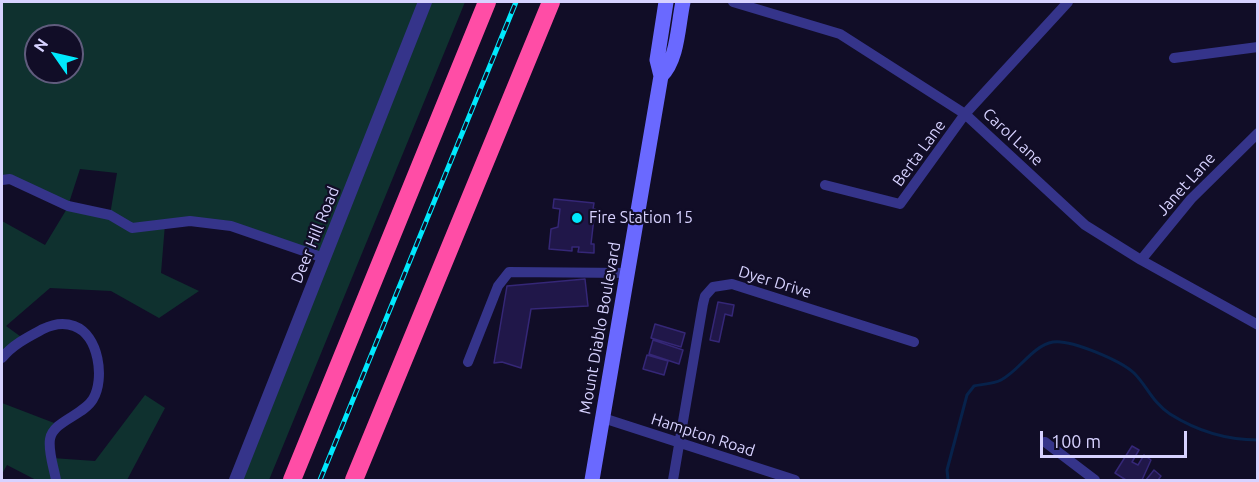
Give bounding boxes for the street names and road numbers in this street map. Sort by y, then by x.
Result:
street label: Carol Lane [979,104,1047,170]
street label: Berta Lane [888,116,950,190]
street label: Janet Lane [1153,148,1219,220]
street label: Deer Hill Road [287,184,343,286]
street label: Mount Diablo Boulevard [575,240,625,416]
street label: Dyer Drive [736,262,814,302]
street label: Hampton Road [649,409,757,461]

